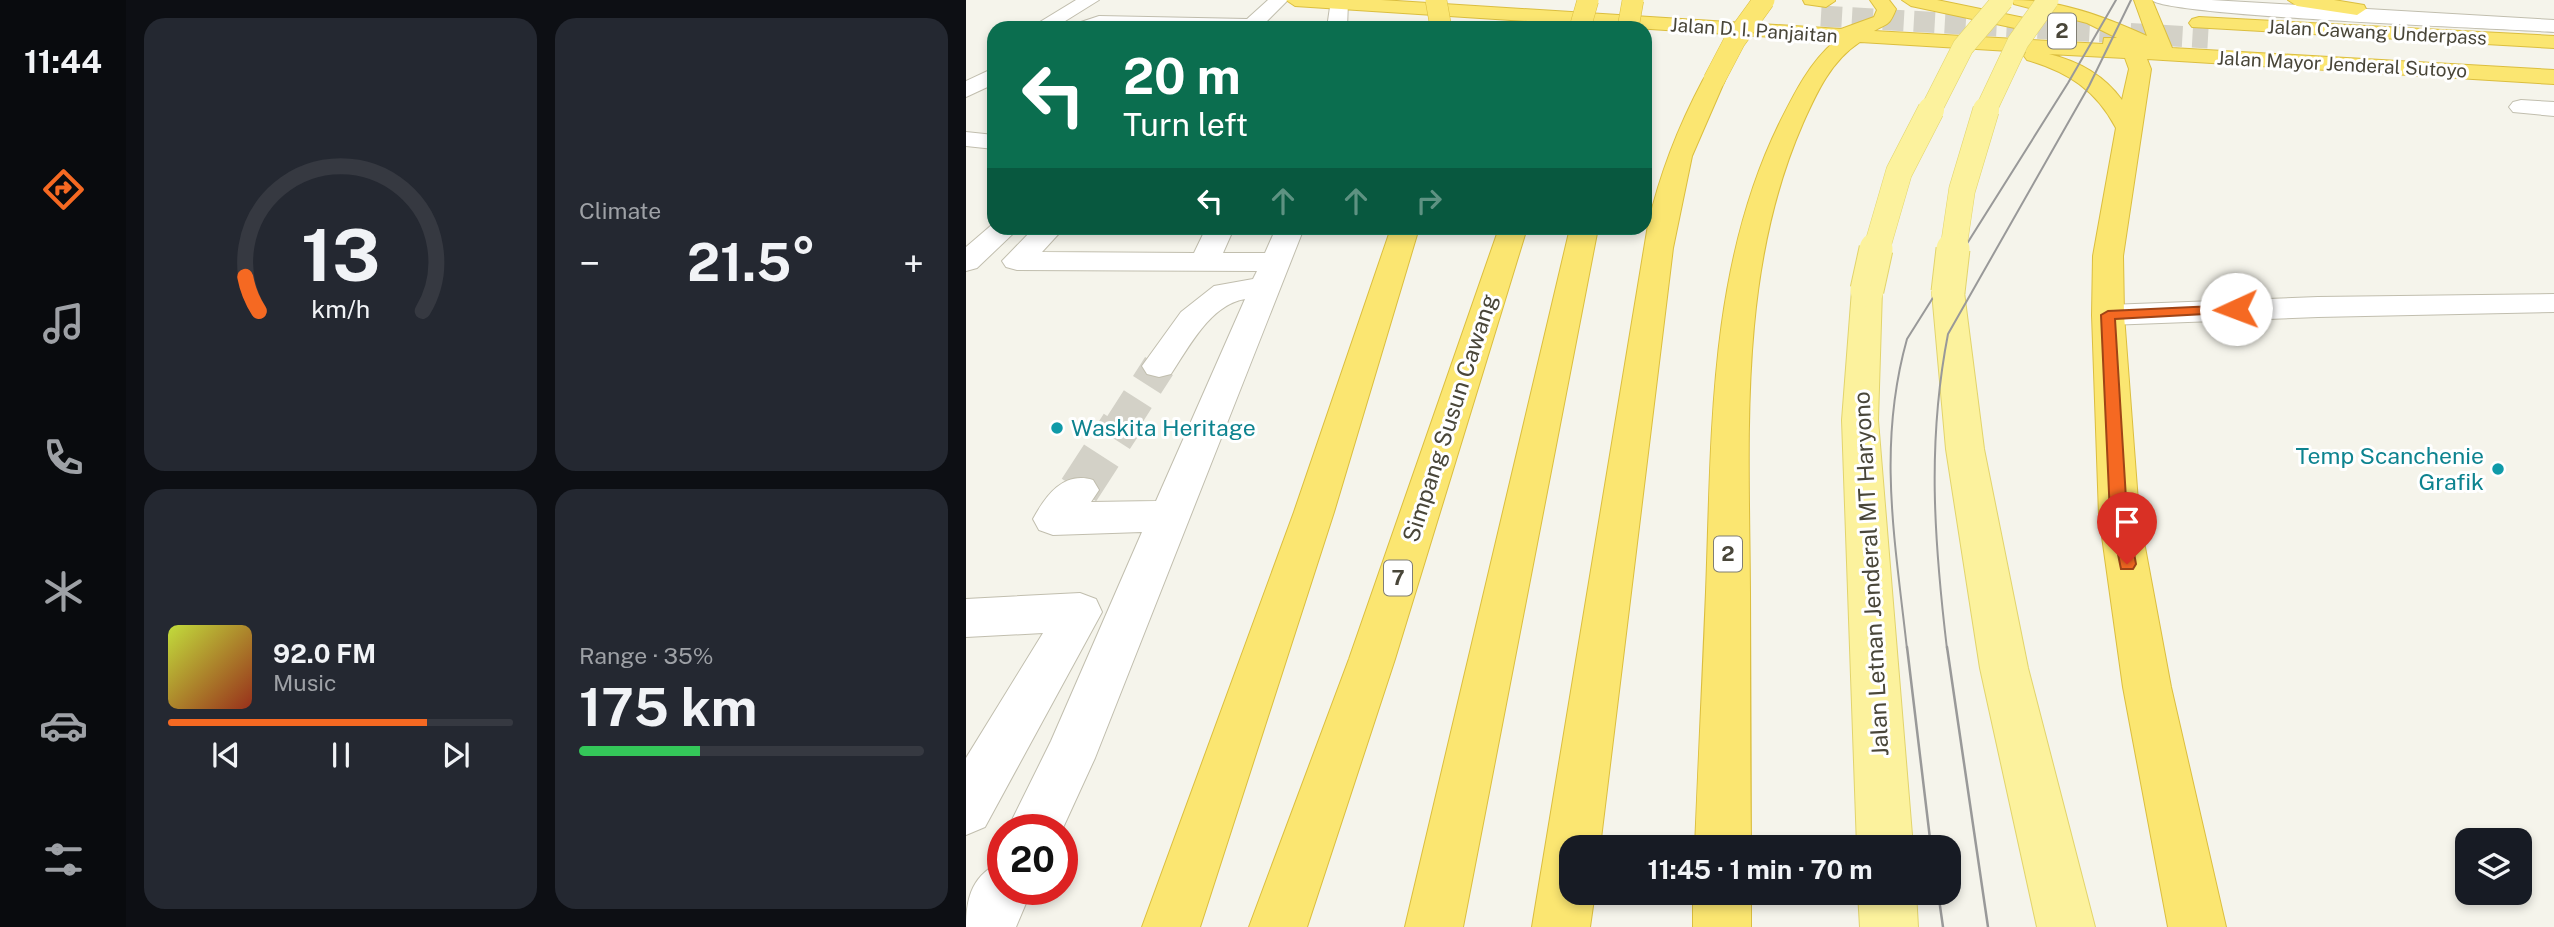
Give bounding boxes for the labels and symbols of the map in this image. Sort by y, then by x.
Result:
street label: Jalan D. I. Panjaitan [1670,13,1838,47]
road number: 2 [2048,14,2076,48]
street label: Jalan Cawang Underpass [2267,15,2487,49]
street label: Jalan Mayor Jenderal Sutoyo [2216,46,2468,82]
position arrow [2199,272,2273,346]
street label: Simpang Susun Cawang [1397,290,1502,545]
street label: Jalan Letnan Jenderal MT Haryono [1847,391,1894,757]
place label: Waskita Heritage [1071,414,1256,441]
marker: Waskita Heritage [1049,420,1065,436]
place label: Temp Scanchenie Grafik [2296,442,2484,495]
marker: Temp Scanchenie Grafik [2490,461,2506,477]
pin [2097,492,2157,564]
road number: 2 [1714,536,1742,572]
road number: 7 [1384,560,1412,596]
speed limit sign: 20 [987,814,1078,905]

